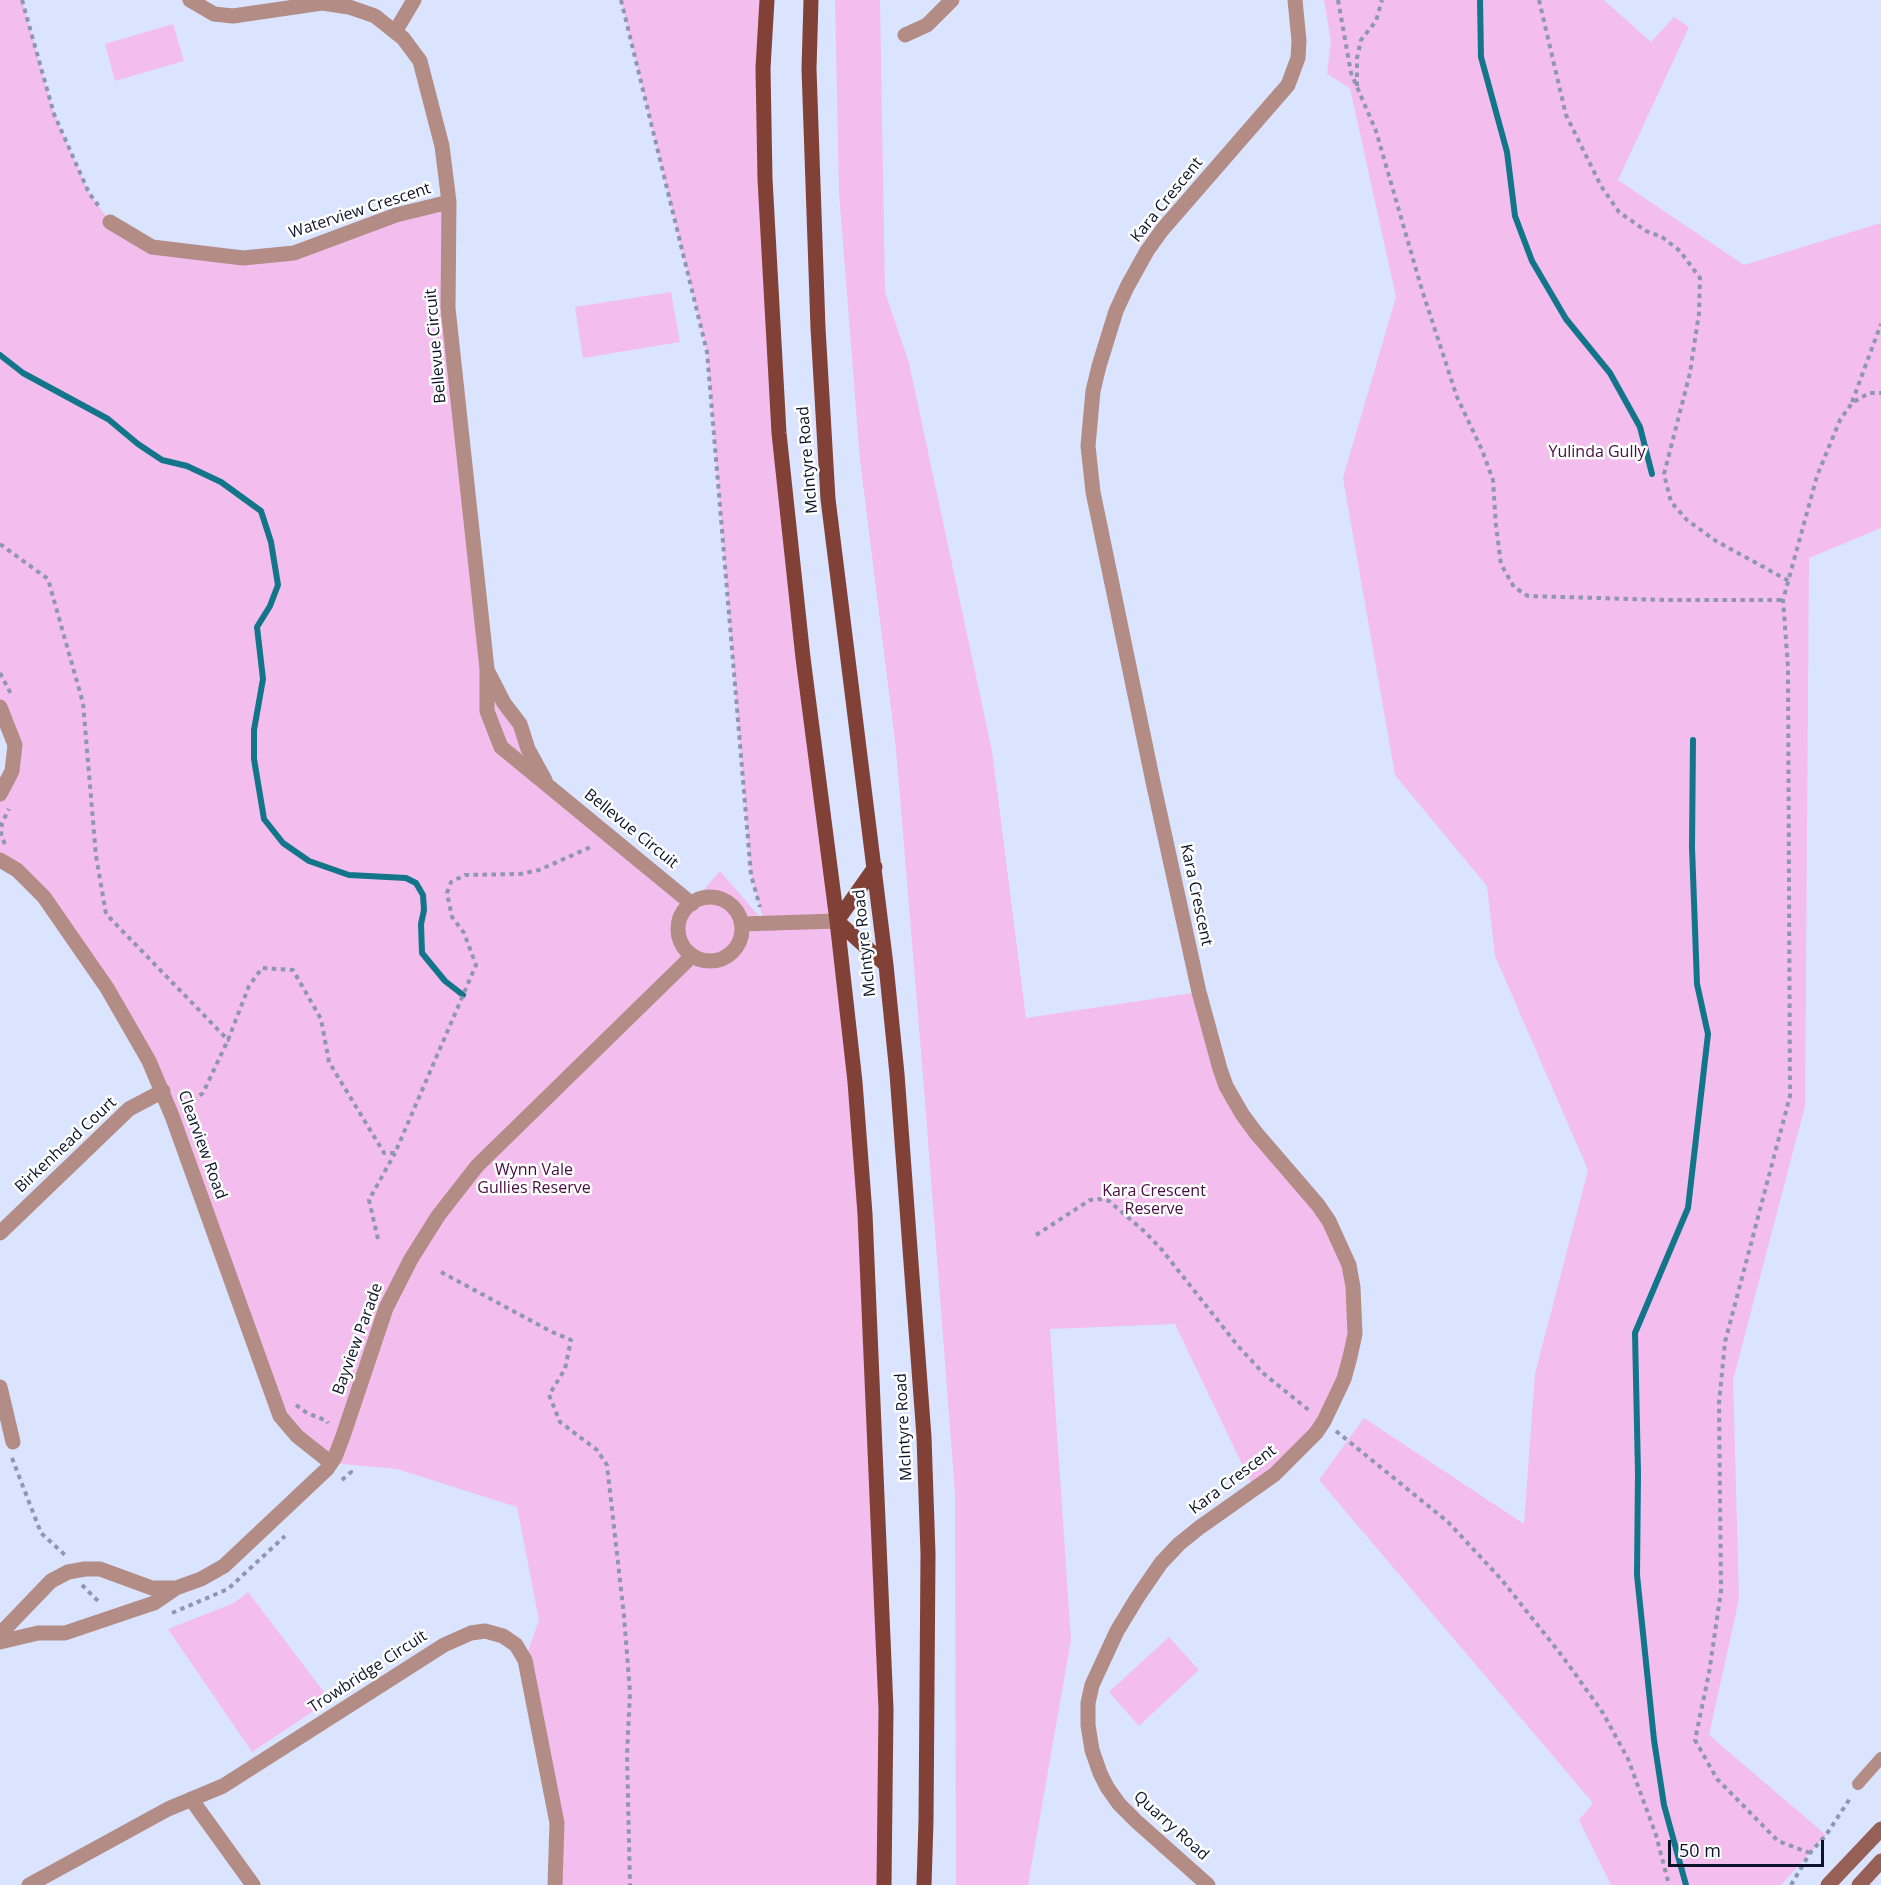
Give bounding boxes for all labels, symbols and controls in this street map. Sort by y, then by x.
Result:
street label: Kara Crescent [1127,154,1207,246]
street label: Waterview Crescent [287,179,433,243]
street label: Bellevue Circuit [421,288,451,404]
street label: McIntyre Road [794,405,822,515]
park label: Yulinda Gully [1548,442,1646,462]
street label: Bellevue Circuit [580,785,682,873]
street label: Kara Crescent [1176,842,1216,948]
street label: McIntyre Road [850,888,880,998]
street label: Clearview Road [173,1088,231,1202]
street label: Birkenhead Court [11,1093,121,1197]
park label: Wynn Vale Gullies Reserve [477,1160,591,1198]
park label: Kara Crescent Reserve [1102,1181,1206,1219]
street label: Bayview Parade [329,1280,387,1398]
street label: McIntyre Road [892,1373,916,1481]
street label: Kara Crescent [1186,1441,1280,1519]
street label: Trowbridge Circuit [305,1627,431,1717]
street label: Quarry Road [1129,1787,1213,1865]
scale bar [1671,1828,1827,1866]
text: 50 m [1679,1838,1721,1862]

